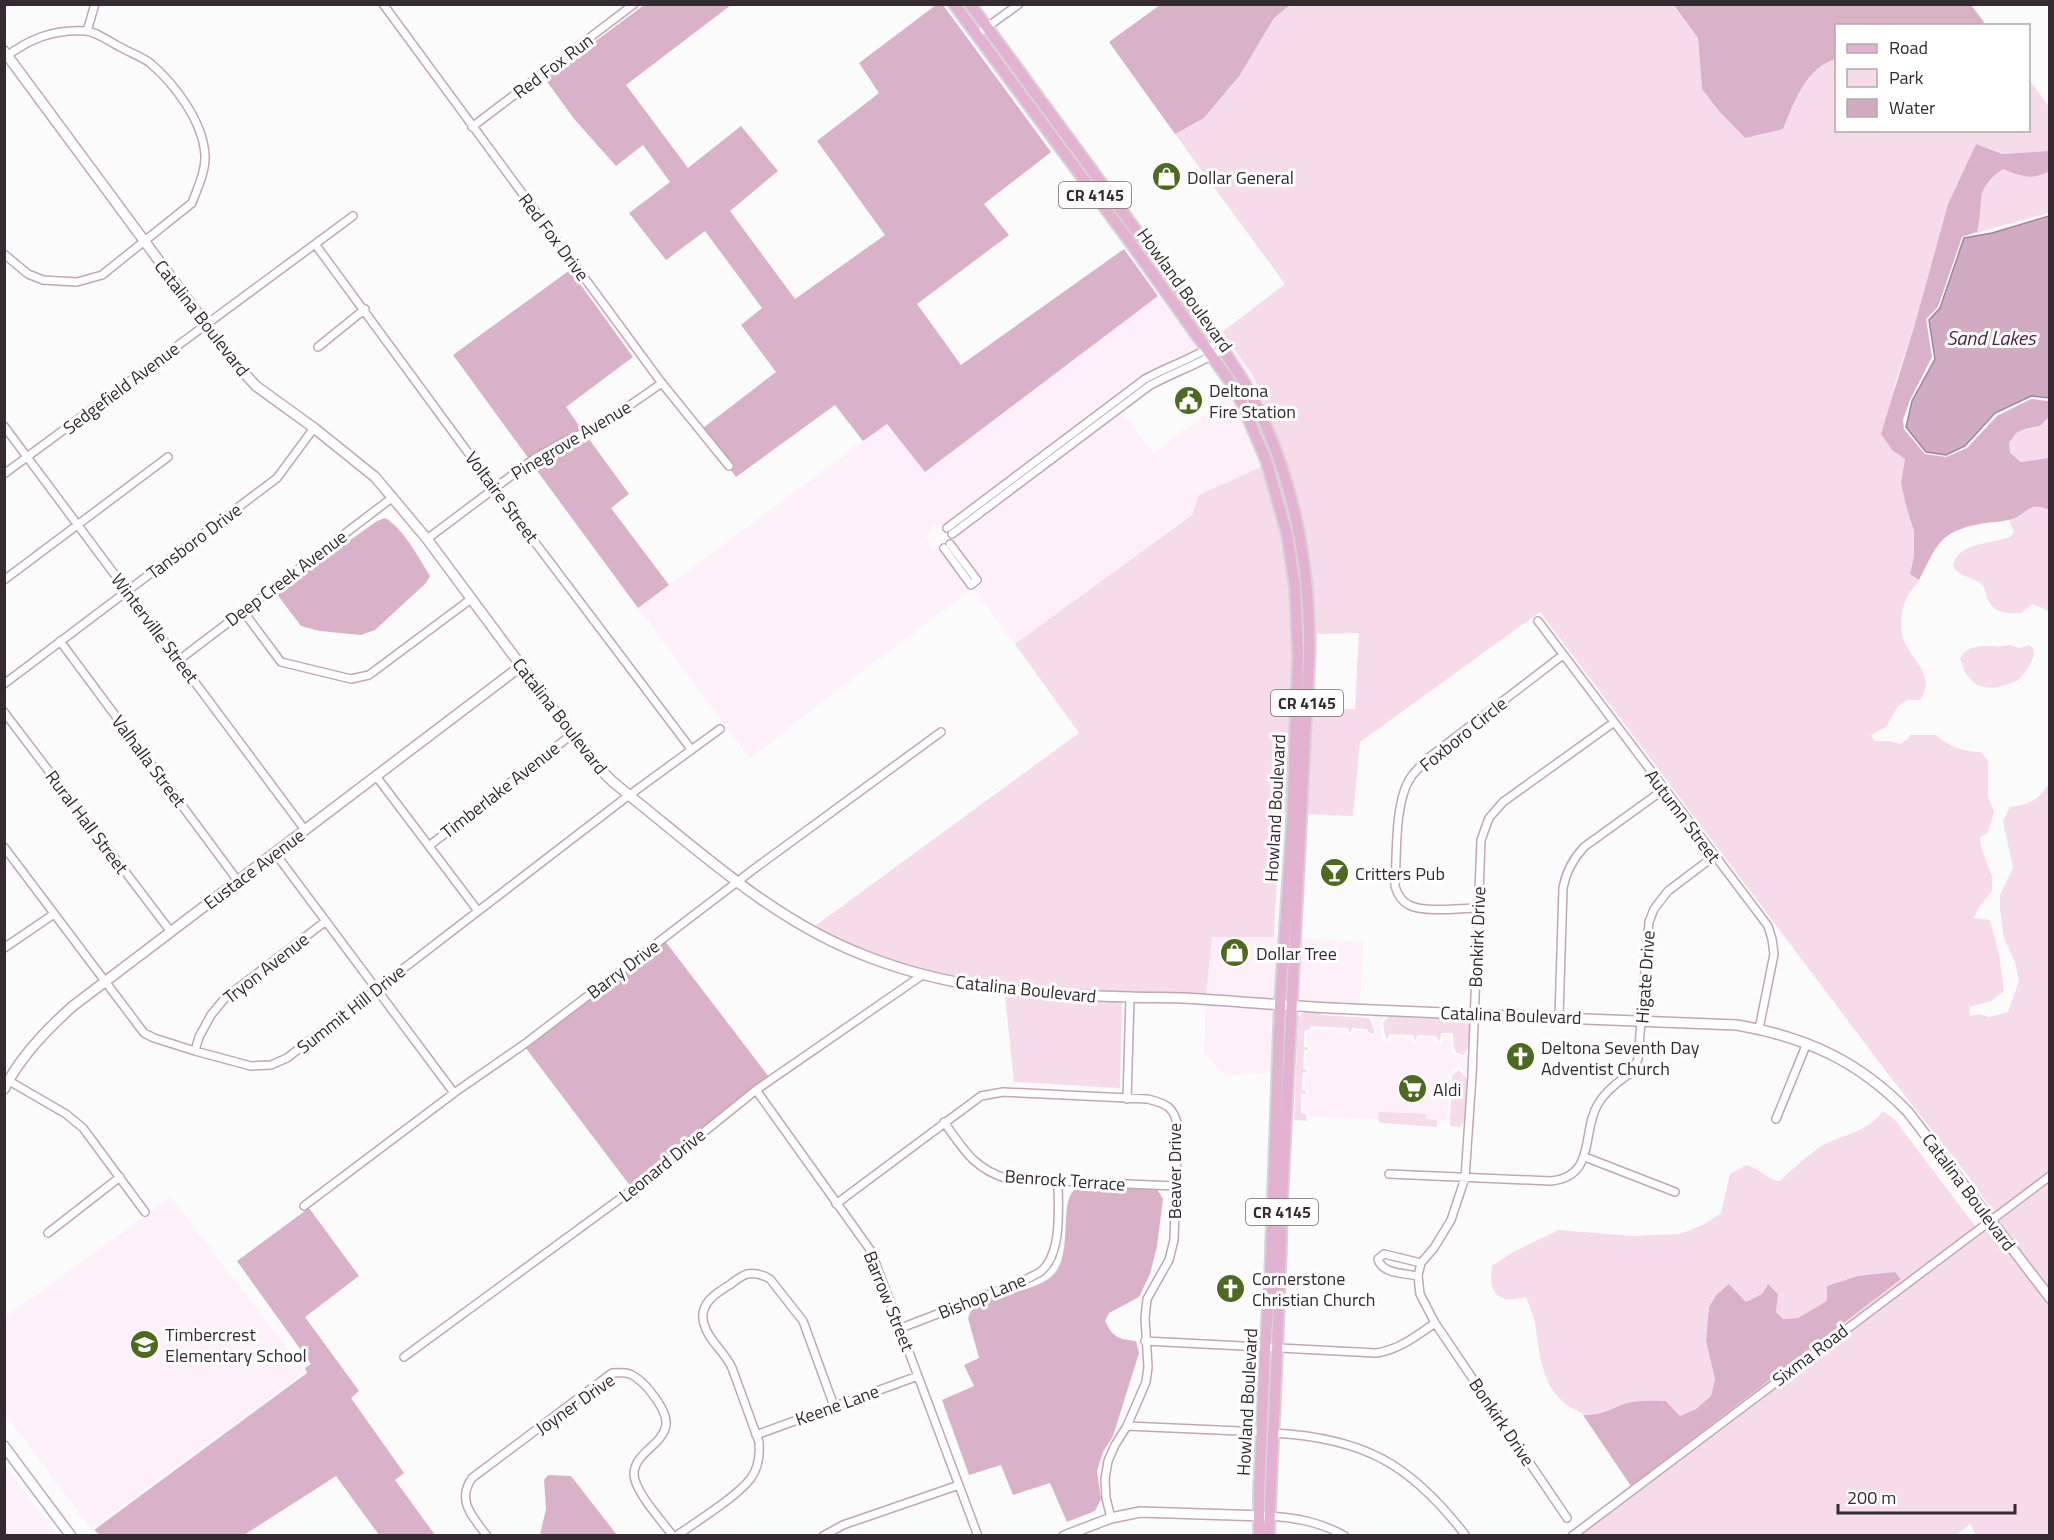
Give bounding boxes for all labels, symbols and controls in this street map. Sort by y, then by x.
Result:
legend [1835,24,2030,132]
street label: Red Fox Run [507,27,599,105]
text: Road [1889,34,1928,61]
text: Park [1889,64,1924,91]
text: Water [1889,94,1935,121]
shop icon: Dollar General [1150,161,1182,193]
place label: Dollar General [1187,164,1294,191]
road number: CR 4145 [1059,182,1131,208]
street label: Red Fox Drive [512,188,596,286]
street label: Howland Boulevard [1131,222,1239,358]
street label: Catalina Boulevard [148,254,256,382]
water label: Sand Lakes [1946,322,2037,353]
street label: Sedgefield Avenue [57,335,185,441]
place label: Deltona Fire Station [1209,377,1296,425]
public building icon: Deltona Fire Station [1172,384,1204,416]
street label: Pinegrove Avenue [506,393,636,487]
street label: Voltaire Street [459,446,546,549]
street label: Tansboro Drive [141,496,247,586]
street label: Deep Creek Avenue [220,523,352,633]
street label: Winterville Street [105,567,206,689]
street label: Catalina Boulevard [506,652,614,780]
road number: CR 4145 [1271,690,1343,716]
street label: Foxboro Circle [1413,690,1513,778]
street label: Valhalla Street [105,709,193,813]
street label: Howland Boulevard [1258,733,1292,883]
street label: Timberlake Avenue [435,735,565,845]
street label: Autumn Street [1639,763,1728,869]
street label: Rural Hall Street [39,764,135,880]
street label: Eustace Avenue [198,822,310,916]
bar icon: Critters Pub [1318,857,1350,889]
place label: Critters Pub [1355,860,1445,887]
street label: Bonkirk Drive [1462,886,1492,988]
street label: Tryon Avenue [217,926,315,1010]
street label: Higate Drive [1628,930,1662,1024]
street label: Barry Drive [581,933,665,1005]
shop icon: Dollar Tree [1219,937,1251,969]
place label: Dollar Tree [1256,940,1337,967]
street label: Summit Hill Drive [291,958,411,1060]
street label: Catalina Boulevard [954,968,1098,1010]
street label: Catalina Boulevard [1440,999,1582,1031]
place label: Deltona Seventh Day Adventist Church [1541,1034,1700,1082]
church icon: Deltona Seventh Day Adventist Church [1504,1041,1536,1073]
supermarket icon: Aldi [1396,1073,1428,1105]
place label: Aldi [1433,1076,1461,1103]
street label: Leonard Drive [613,1122,711,1208]
street label: Beaver Drive [1161,1123,1188,1219]
street label: Catalina Boulevard [1916,1127,2022,1257]
street label: Benrock Terrace [1004,1162,1126,1198]
road number: CR 4145 [1246,1199,1318,1225]
street label: Barrow Street [857,1247,922,1356]
place label: Cornerstone Christian Church [1252,1265,1375,1313]
street label: Bishop Lane [934,1266,1030,1326]
church icon: Cornerstone Christian Church [1215,1272,1247,1304]
street label: Sixma Road [1766,1317,1854,1393]
place label: Timbercrest Elementary School [165,1321,307,1369]
street label: Howland Boulevard [1230,1327,1264,1477]
school or university icon: Timbercrest Elementary School [128,1328,160,1360]
street label: Joyner Drive [530,1367,620,1441]
street label: Bonkirk Drive [1463,1373,1541,1471]
street label: Keene Lane [791,1377,883,1433]
scale bar [1838,1477,2015,1515]
text: 200 m [1847,1484,1896,1511]

